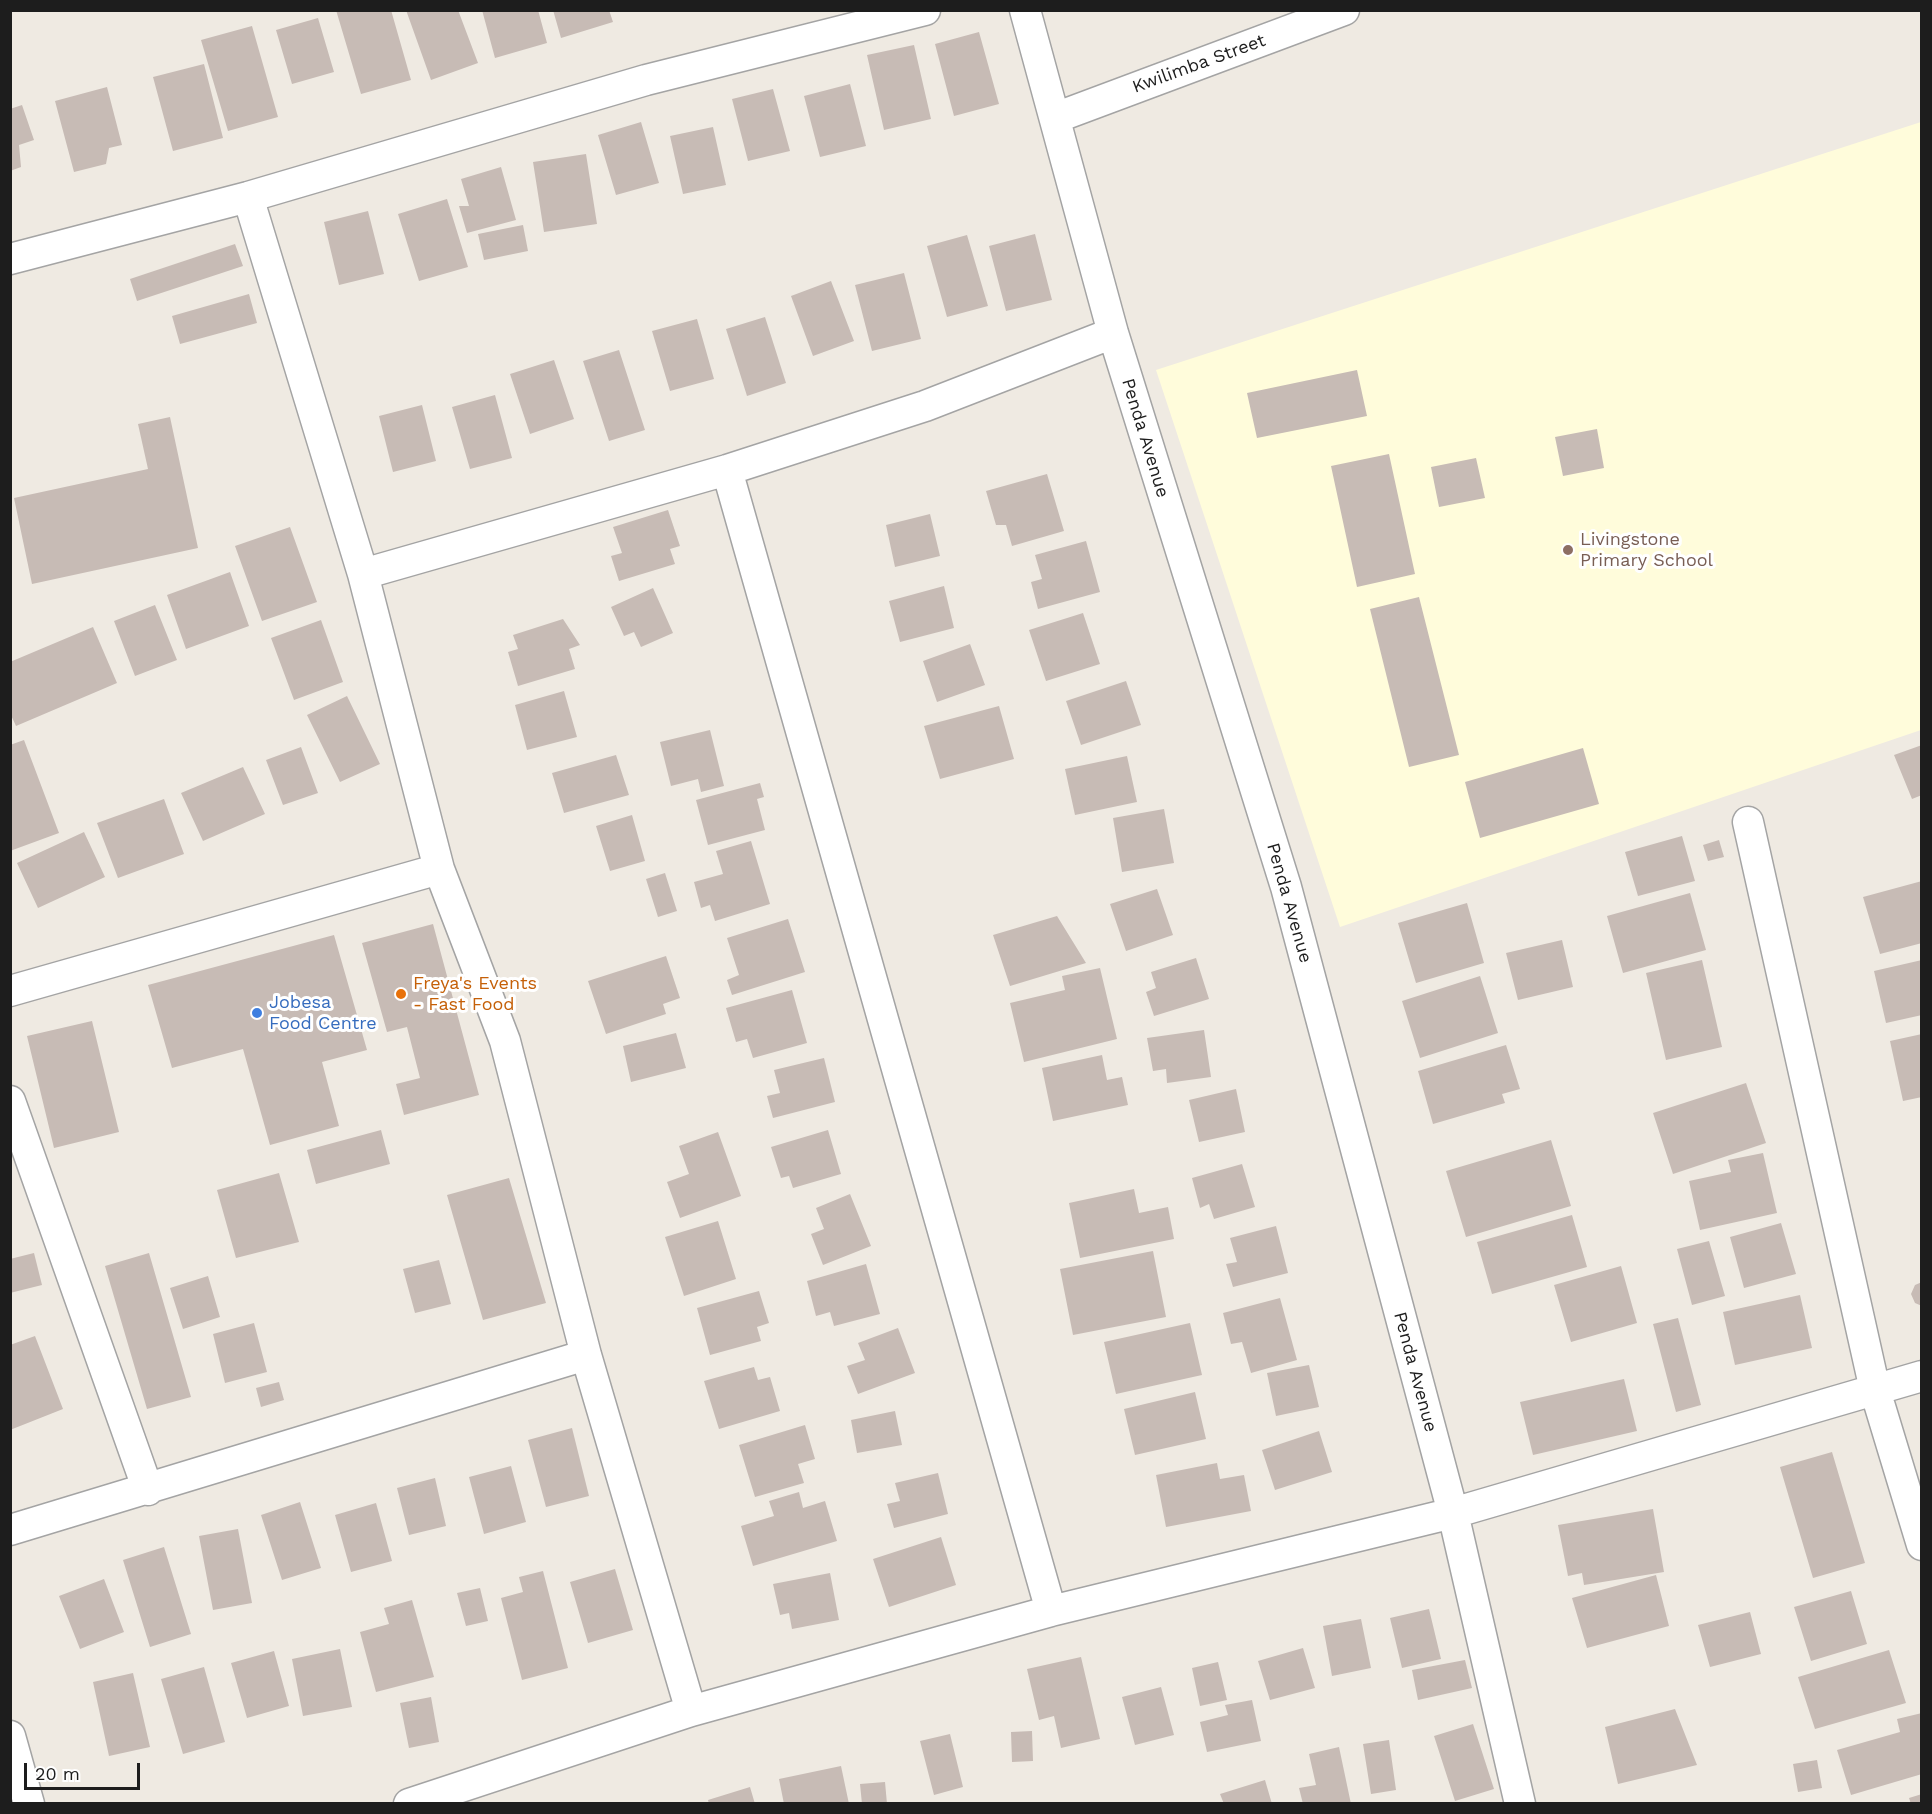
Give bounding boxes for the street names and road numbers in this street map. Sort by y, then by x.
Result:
street label: Kwilimba Street [1129,30,1269,98]
street label: Penda Avenue [1117,376,1173,500]
street label: Penda Avenue [1262,841,1316,965]
street label: Penda Avenue [1389,1309,1441,1435]

